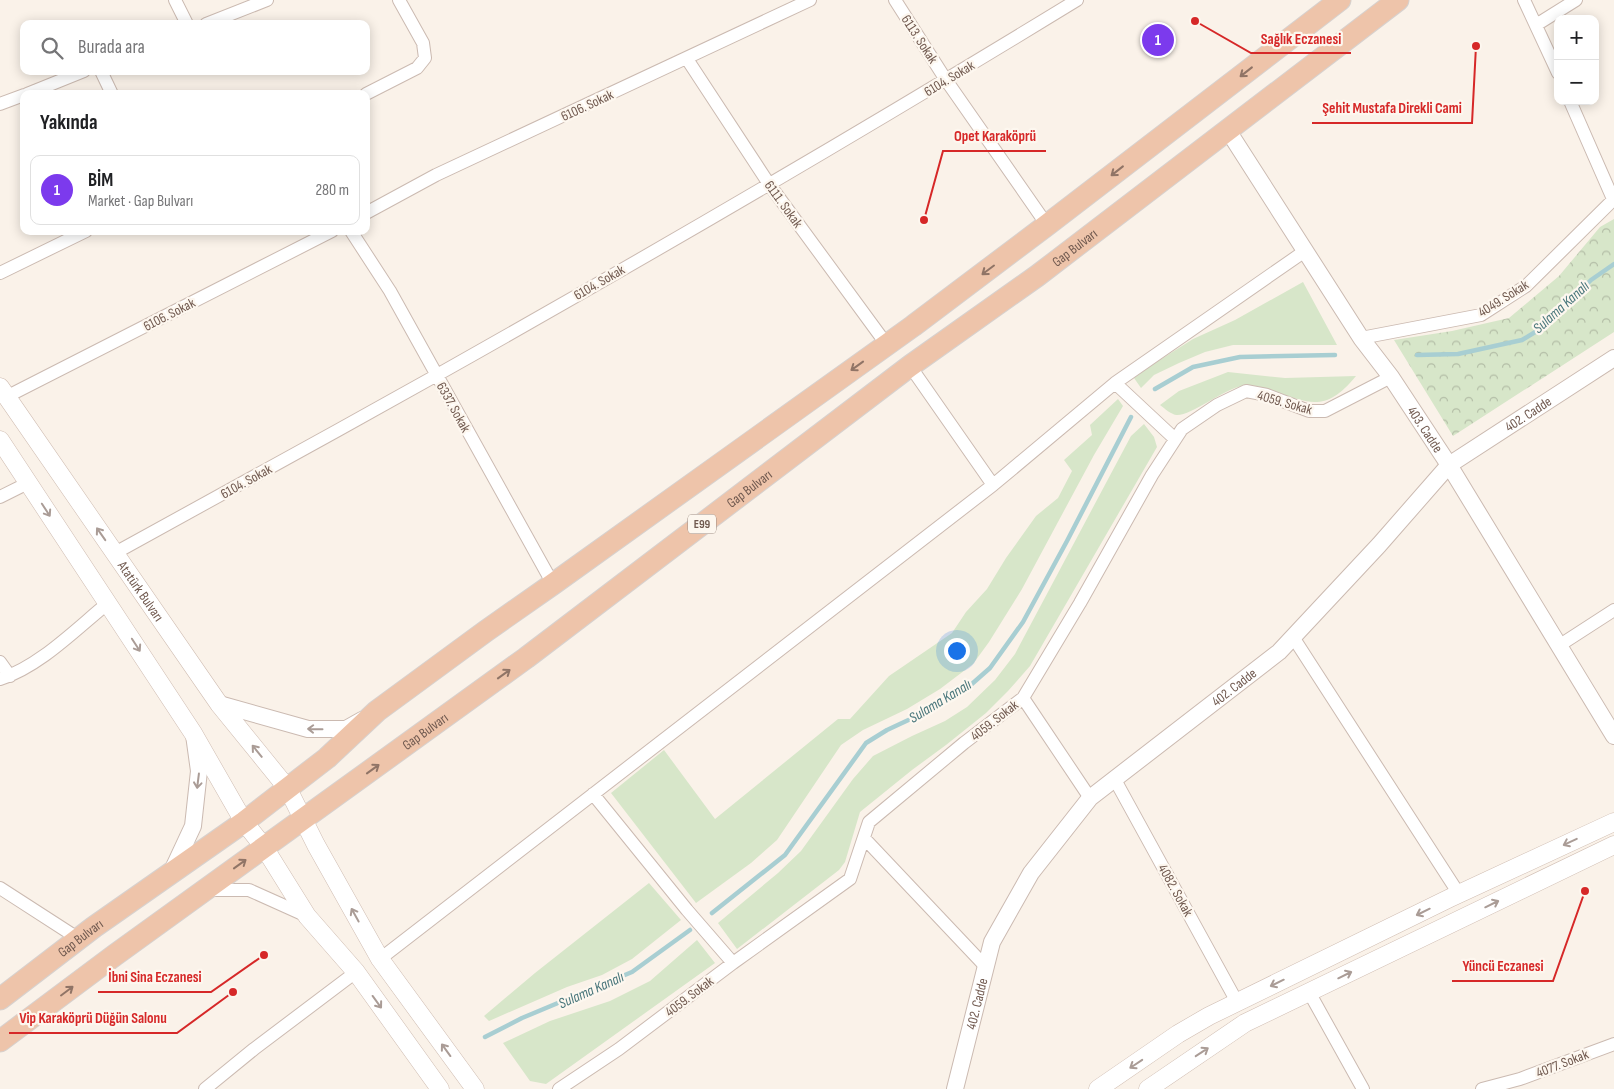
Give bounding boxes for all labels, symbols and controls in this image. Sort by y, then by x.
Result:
street label: 6113. Sokak [898,12,942,67]
map controls [1554,15,1599,105]
button: + [1554,15,1599,60]
search box [20,20,370,75]
pin: 1 [1142,21,1174,59]
callout: Sağlık Eczanesi [1251,23,1351,53]
text: Sağlık Eczanesi [1261,30,1341,49]
icon: search [38,34,66,62]
text: Burada ara [78,36,145,59]
street label: 6104. Sokak [921,56,978,100]
button: − [1554,60,1599,105]
one-way arrow [1240,67,1253,78]
street label: 6106. Sokak [558,86,617,125]
callout: Şehit Mustafa Direkli Cami [1312,93,1472,123]
text: Şehit Mustafa Direkli Cami [1322,99,1462,118]
text: Yakında [40,110,97,135]
callout: Opet Karaköprü [943,121,1046,151]
text: Opet Karaköprü [954,127,1036,146]
one-way arrow [1111,166,1124,177]
text: BİM [88,169,113,192]
street label: 6111. Sokak [761,177,807,232]
text: 1 [54,181,60,200]
text: 280 m [315,181,349,200]
text: Market · Gap Bulvarı [88,192,193,211]
street label: Gap Bulvarı [1049,225,1101,270]
street label: 6104. Sokak [571,261,628,304]
one-way arrow [981,265,995,275]
street label: 4049. Sokak [1475,276,1532,321]
water label: Sulama Kanalı [1529,277,1594,338]
street label: 6106. Sokak [140,294,199,335]
one-way arrow [850,361,864,371]
street label: 6337. Sokak [433,379,475,436]
street label: 4059. Sokak [1255,387,1315,419]
street label: 402. Cadde [1502,393,1555,435]
street label: 403. Cadde [1404,403,1446,456]
street label: 6104. Sokak [218,460,275,502]
street label: Gap Bulvarı [723,466,775,511]
one-way arrow [41,502,51,516]
road number: E99 [688,514,716,534]
one-way arrow [96,527,106,541]
street label: Atatürk Bulvarı [113,557,167,625]
one-way arrow [131,638,141,652]
your location [944,638,970,664]
street label: 402. Cadde [1208,665,1260,710]
one-way arrow [497,669,511,679]
water label: Sulama Kanalı [906,675,975,727]
street label: 4059. Sokak [967,696,1022,744]
street label: Gap Bulvarı [399,709,451,754]
one-way arrow [307,724,323,733]
one-way arrow [252,745,263,758]
one-way arrow [366,764,379,775]
one-way arrow [193,773,203,789]
one-way arrow [1563,838,1578,848]
one-way arrow [233,859,247,869]
street label: 4082. Sokak [1154,861,1197,920]
one-way arrow [1484,899,1499,909]
one-way arrow [350,908,360,923]
one-way arrow [1416,908,1431,917]
street label: Gap Bulvarı [55,915,106,961]
callout: Yüncü Eczanesi [1452,951,1553,981]
text: Yüncü Eczanesi [1462,957,1544,976]
callout: İbni Sina Eczanesi [98,962,211,992]
text: İbni Sina Eczanesi [108,968,202,987]
water label: Sulama Kanalı [556,968,627,1013]
one-way arrow [1337,969,1352,979]
street label: 4059. Sokak [662,972,717,1020]
street label: 402. Cadde [962,976,992,1031]
one-way arrow [1270,979,1285,988]
one-way arrow [60,986,74,996]
one-way arrow [372,994,382,1008]
callout: Vip Karaköprü Düğün Salonu [9,1003,177,1033]
text: Vip Karaköprü Düğün Salonu [19,1009,167,1028]
one-way arrow [441,1043,451,1057]
street label: 4077. Sokak [1534,1045,1591,1081]
one-way arrow [1195,1046,1209,1056]
one-way arrow [1129,1058,1143,1069]

